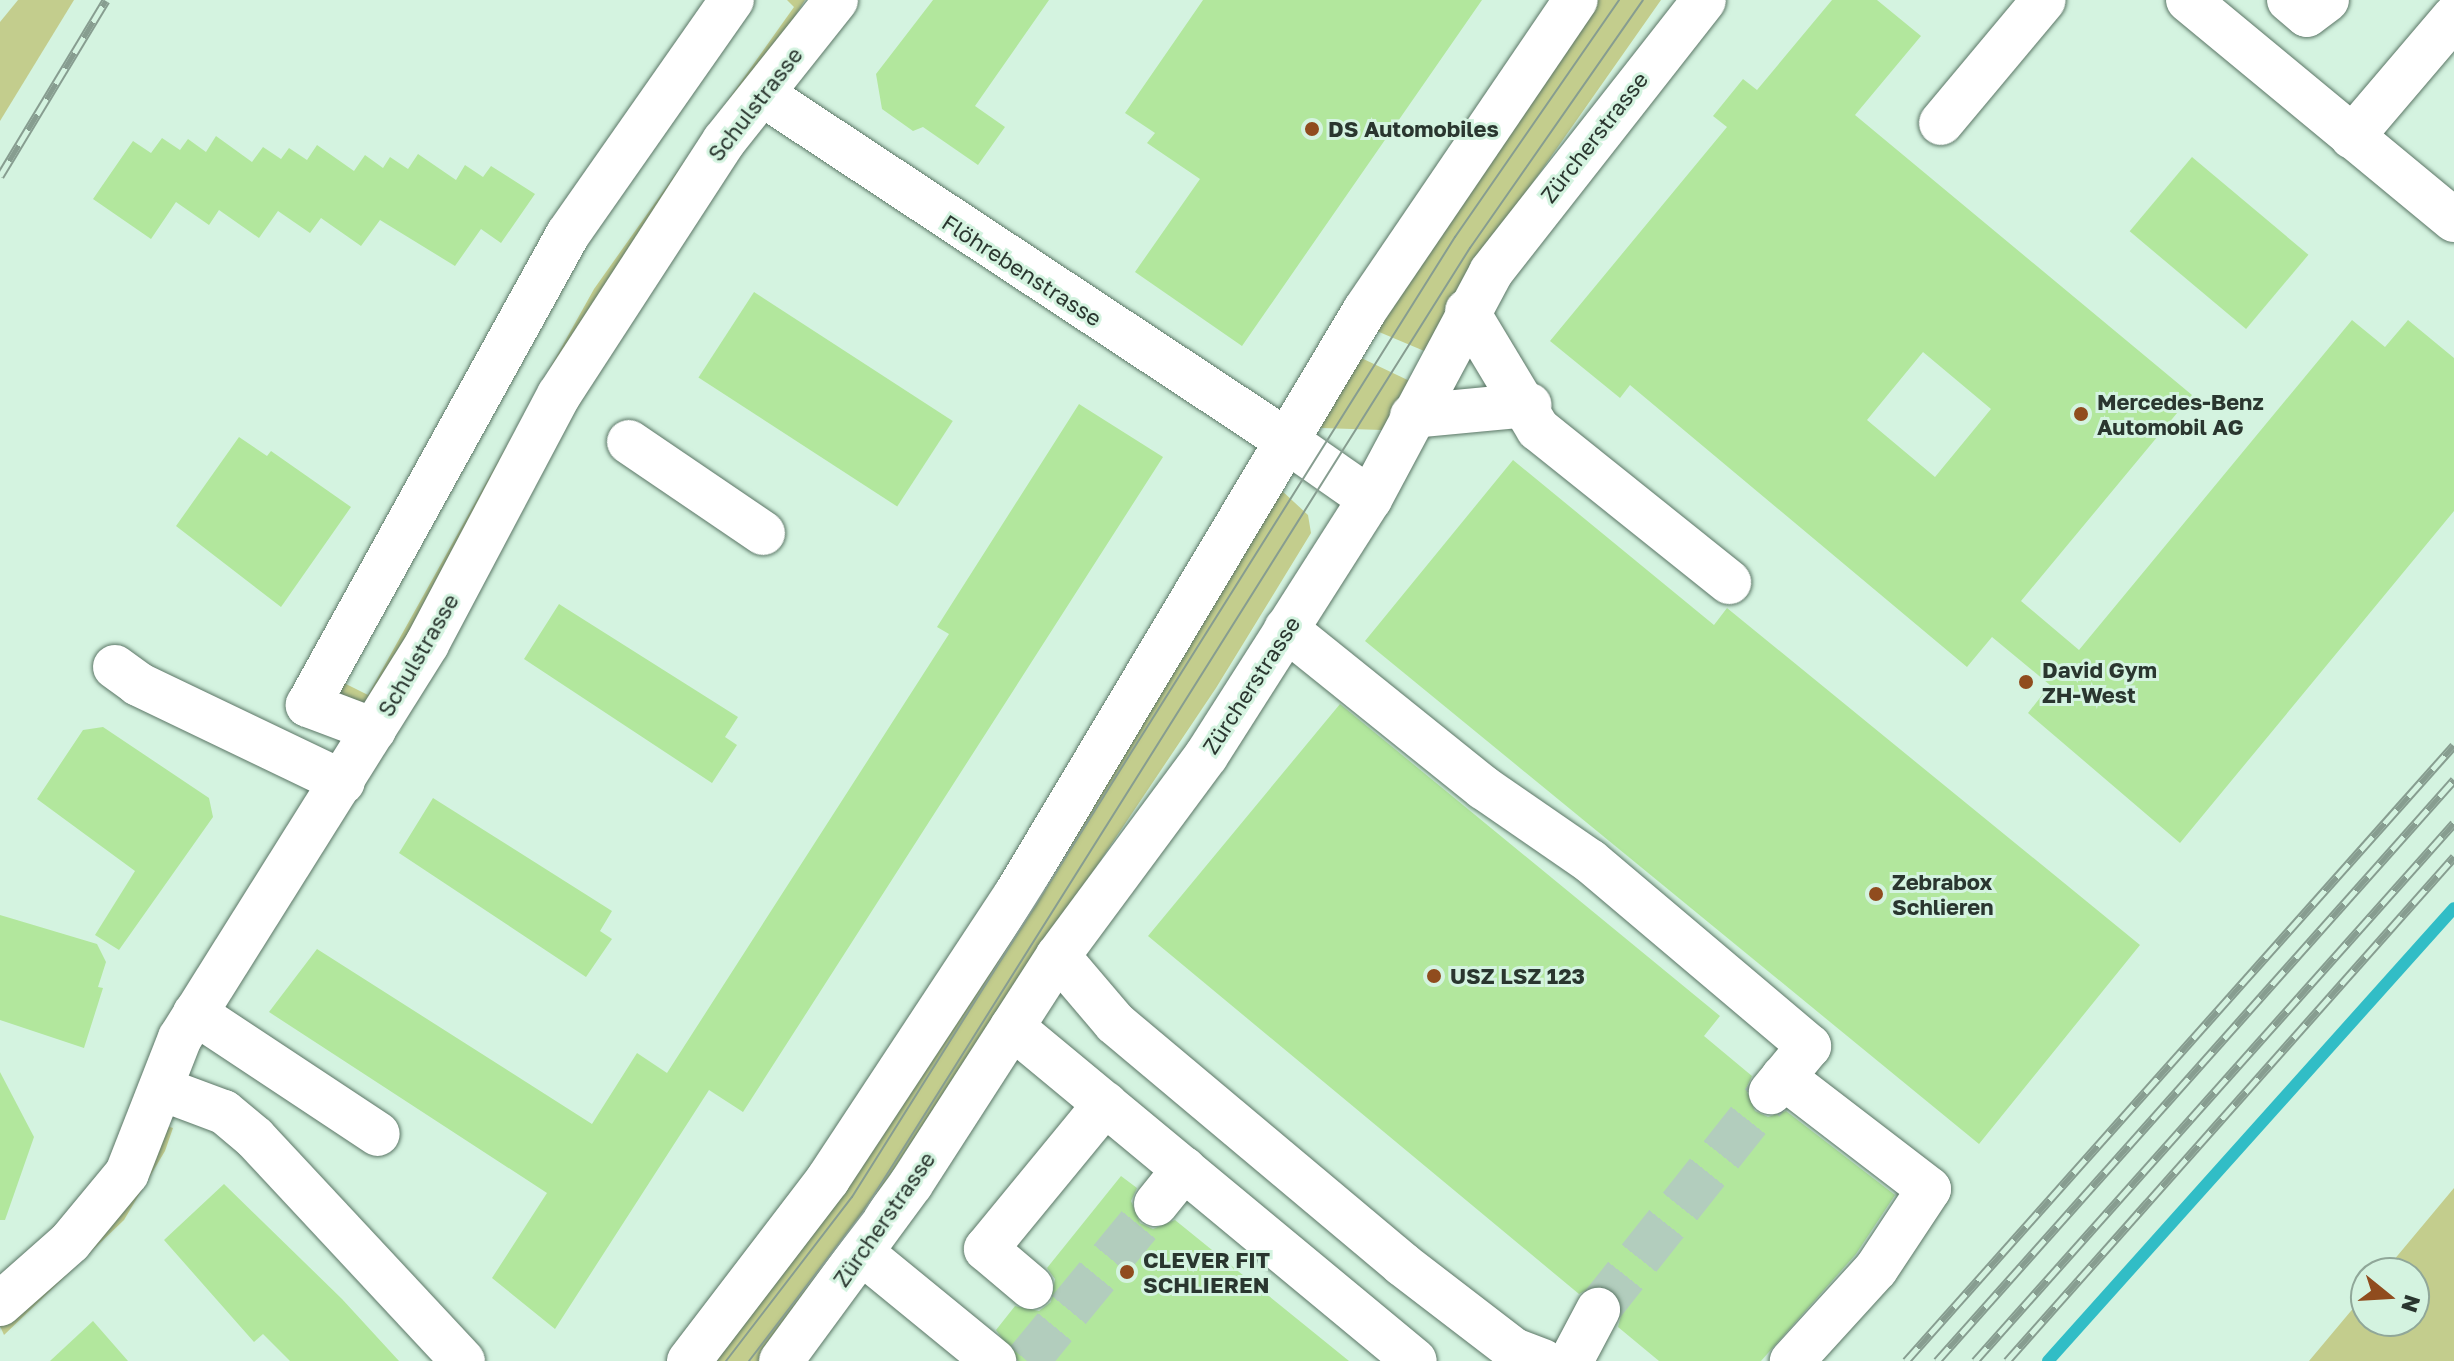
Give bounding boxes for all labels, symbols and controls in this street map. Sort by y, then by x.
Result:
street label: Schulstrasse [702,42,808,166]
street label: Zürcherstrasse [1535,66,1653,208]
place label: DS Automobiles [1328,116,1499,142]
marker: DS Automobiles [1303,120,1321,138]
street label: Flöhrebenstrasse [937,209,1107,331]
place label: Mercedes-Benz Automobil AG [2097,388,2264,440]
marker: Mercedes-Benz Automobil AG [2072,405,2090,423]
street label: Schulstrasse [372,589,464,721]
street label: Zürcherstrasse [1197,611,1305,759]
place label: David Gym ZH-West [2042,656,2157,708]
marker: David Gym ZH-West [2017,673,2035,691]
place label: Zebrabox Schlieren [1892,868,1994,920]
marker: Zebrabox Schlieren [1867,885,1885,903]
place label: USZ LSZ 123 [1450,963,1585,989]
marker: USZ LSZ 123 [1425,967,1443,985]
street label: Zürcherstrasse [828,1146,940,1292]
place label: CLEVER FIT SCHLIEREN [1143,1246,1270,1298]
north arrow [2350,1257,2430,1337]
marker: CLEVER FIT SCHLIEREN [1118,1263,1136,1281]
text: N [2396,1292,2427,1316]

